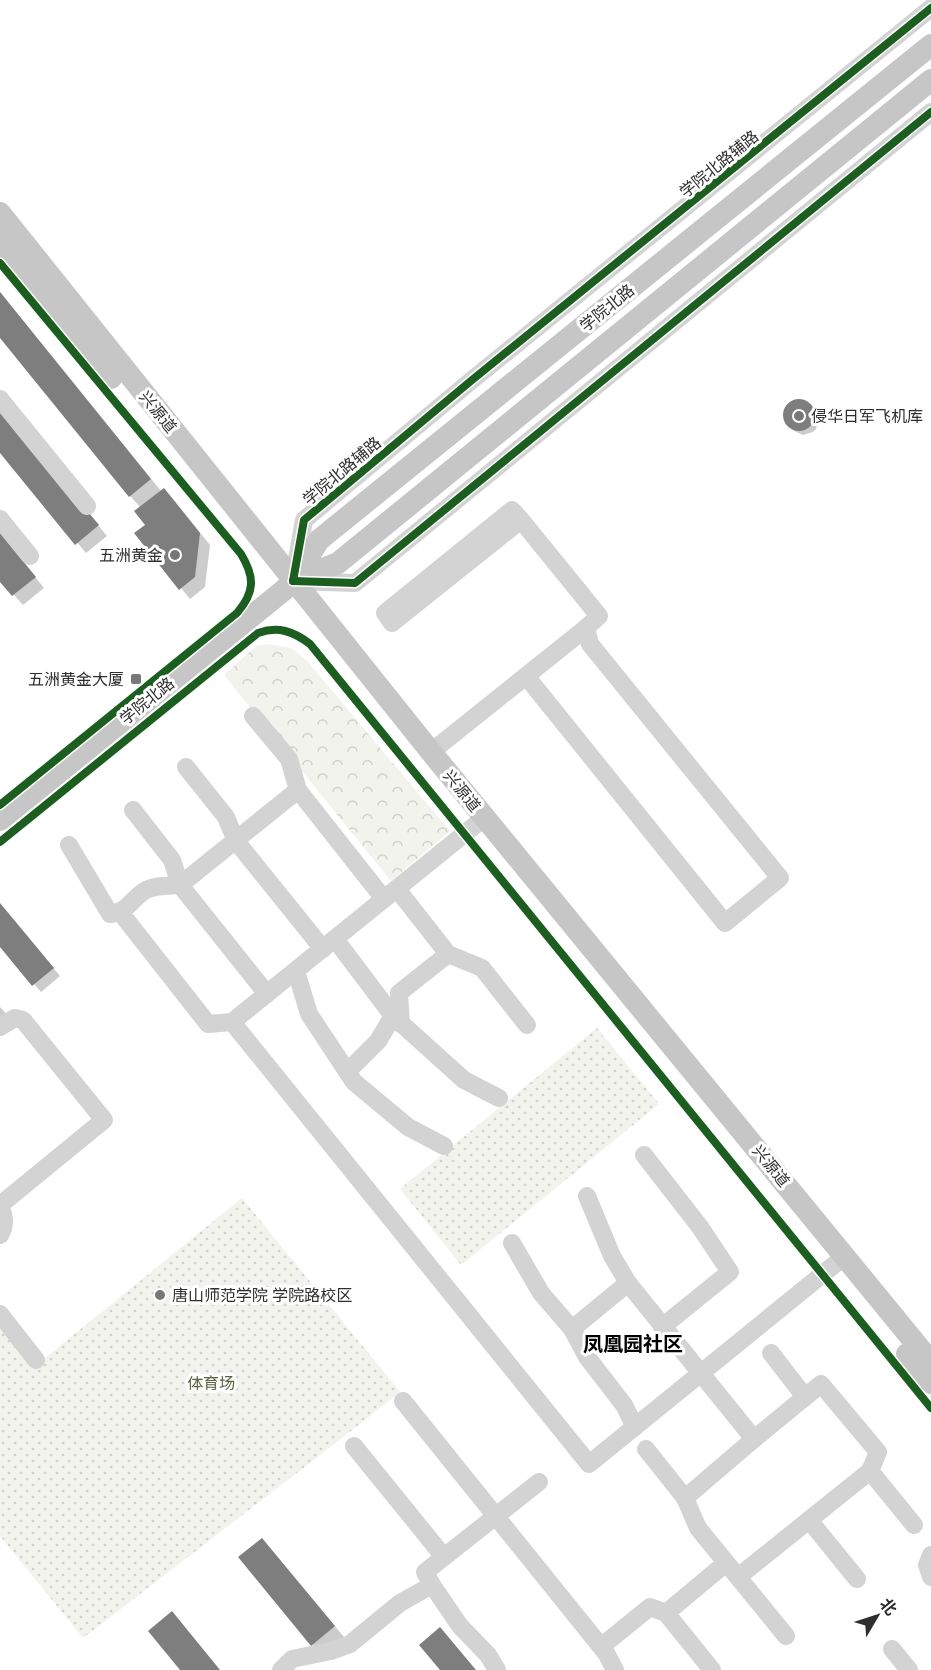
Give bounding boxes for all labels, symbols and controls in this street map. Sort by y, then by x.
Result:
street label: 学院北路辅路 [675,126,763,202]
street label: 学院北路 [576,280,638,336]
street label: 兴源道 [135,387,181,437]
place label: 侵华日军飞机库 [811,406,923,427]
marker: 侵华日军飞机库 [792,409,806,423]
street label: 学院北路辅路 [298,432,386,510]
place label: 五洲黄金 [99,545,163,566]
marker: 五洲黄金 [168,548,182,562]
place label: 五洲黄金大厦 [28,669,124,690]
marker: 五洲黄金大厦 [129,672,143,686]
street label: 学院北路 [116,673,178,729]
street label: 兴源道 [439,766,485,816]
street label: 兴源道 [748,1141,794,1191]
place label: 唐山师范学院 学院路校区 [172,1285,352,1306]
marker: 唐山师范学院 学院路校区 [153,1288,167,1302]
district label: 凤凰园社区 [583,1331,683,1357]
park label: 体育场 [187,1373,235,1394]
north arrow [847,1586,907,1646]
text: 北 [875,1594,901,1620]

